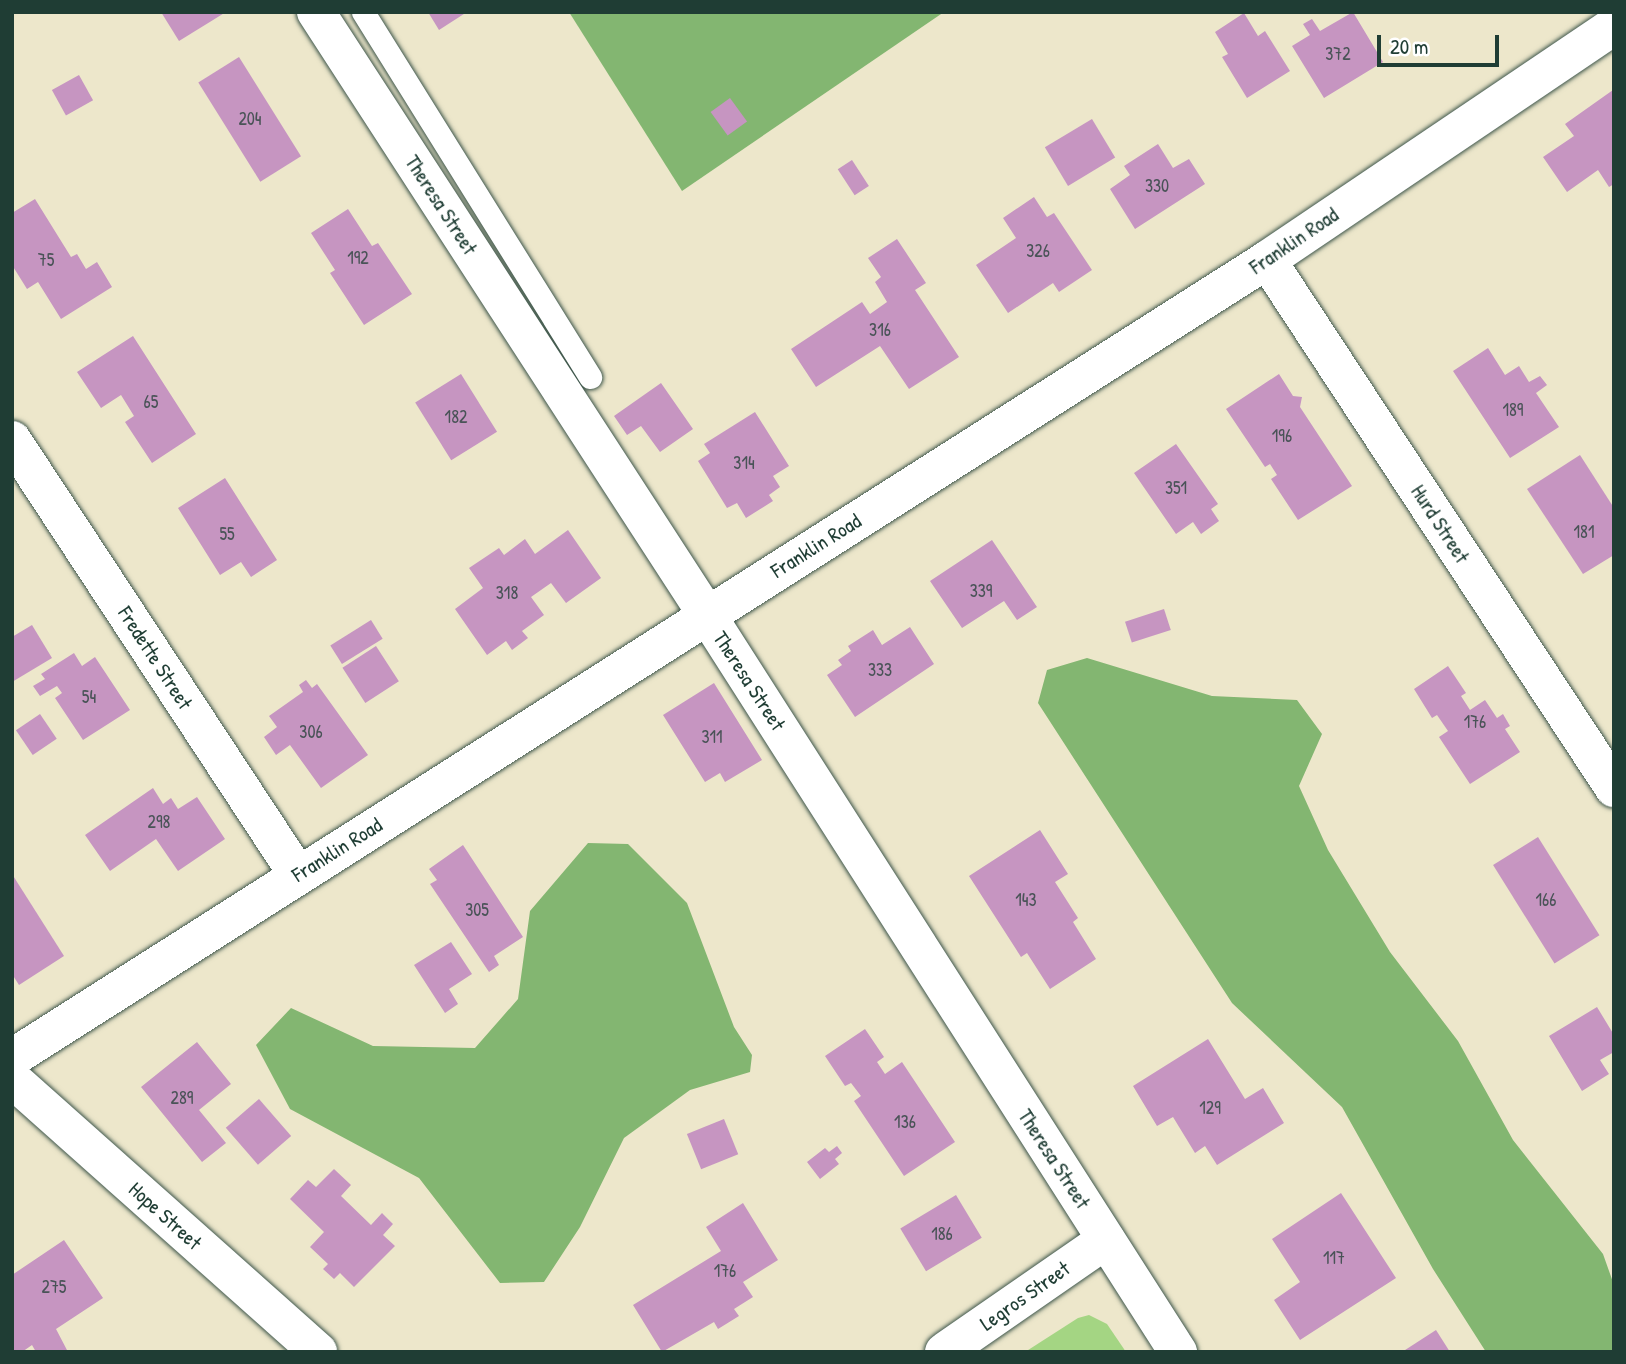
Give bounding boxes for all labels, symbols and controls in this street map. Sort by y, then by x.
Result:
scale bar [1381,21,1504,65]
text: 20 m [1390,32,1428,61]
house number: 372 [1325,43,1351,65]
house number: 204 [238,108,262,130]
street label: Theresa Street [400,151,482,259]
house number: 330 [1145,175,1169,197]
street label: Franklin Road [1245,202,1343,280]
house number: 326 [1026,240,1050,262]
house number: 192 [347,247,369,269]
house number: 75 [38,249,54,271]
house number: 316 [869,319,891,341]
house number: 65 [144,391,158,413]
house number: 189 [1503,399,1523,421]
house number: 182 [445,406,467,428]
house number: 196 [1272,425,1292,447]
house number: 314 [733,452,755,474]
house number: 351 [1165,477,1187,499]
street label: Hurd Street [1405,480,1475,568]
street label: Franklin Road [766,508,866,584]
house number: 181 [1574,521,1594,543]
house number: 55 [219,523,235,545]
house number: 339 [970,580,992,602]
house number: 318 [496,582,518,604]
street label: Fredette Street [112,602,198,714]
street label: Theresa Street [708,627,790,735]
house number: 333 [868,659,892,681]
house number: 54 [82,686,96,708]
house number: 176 [1464,711,1486,733]
house number: 306 [299,721,323,743]
house number: 311 [701,726,723,748]
house number: 298 [148,811,170,833]
street label: Franklin Road [287,812,387,888]
house number: 143 [1015,889,1037,911]
house number: 166 [1536,889,1556,911]
house number: 305 [465,899,489,921]
house number: 289 [171,1087,193,1109]
house number: 129 [1199,1097,1221,1119]
street label: Theresa Street [1013,1105,1095,1213]
house number: 136 [894,1111,916,1133]
street label: Hope Street [123,1177,207,1255]
house number: 186 [931,1223,953,1245]
house number: 117 [1323,1247,1345,1269]
street label: Legros Street [975,1256,1075,1336]
house number: 176 [714,1260,736,1282]
house number: 275 [42,1276,66,1298]

